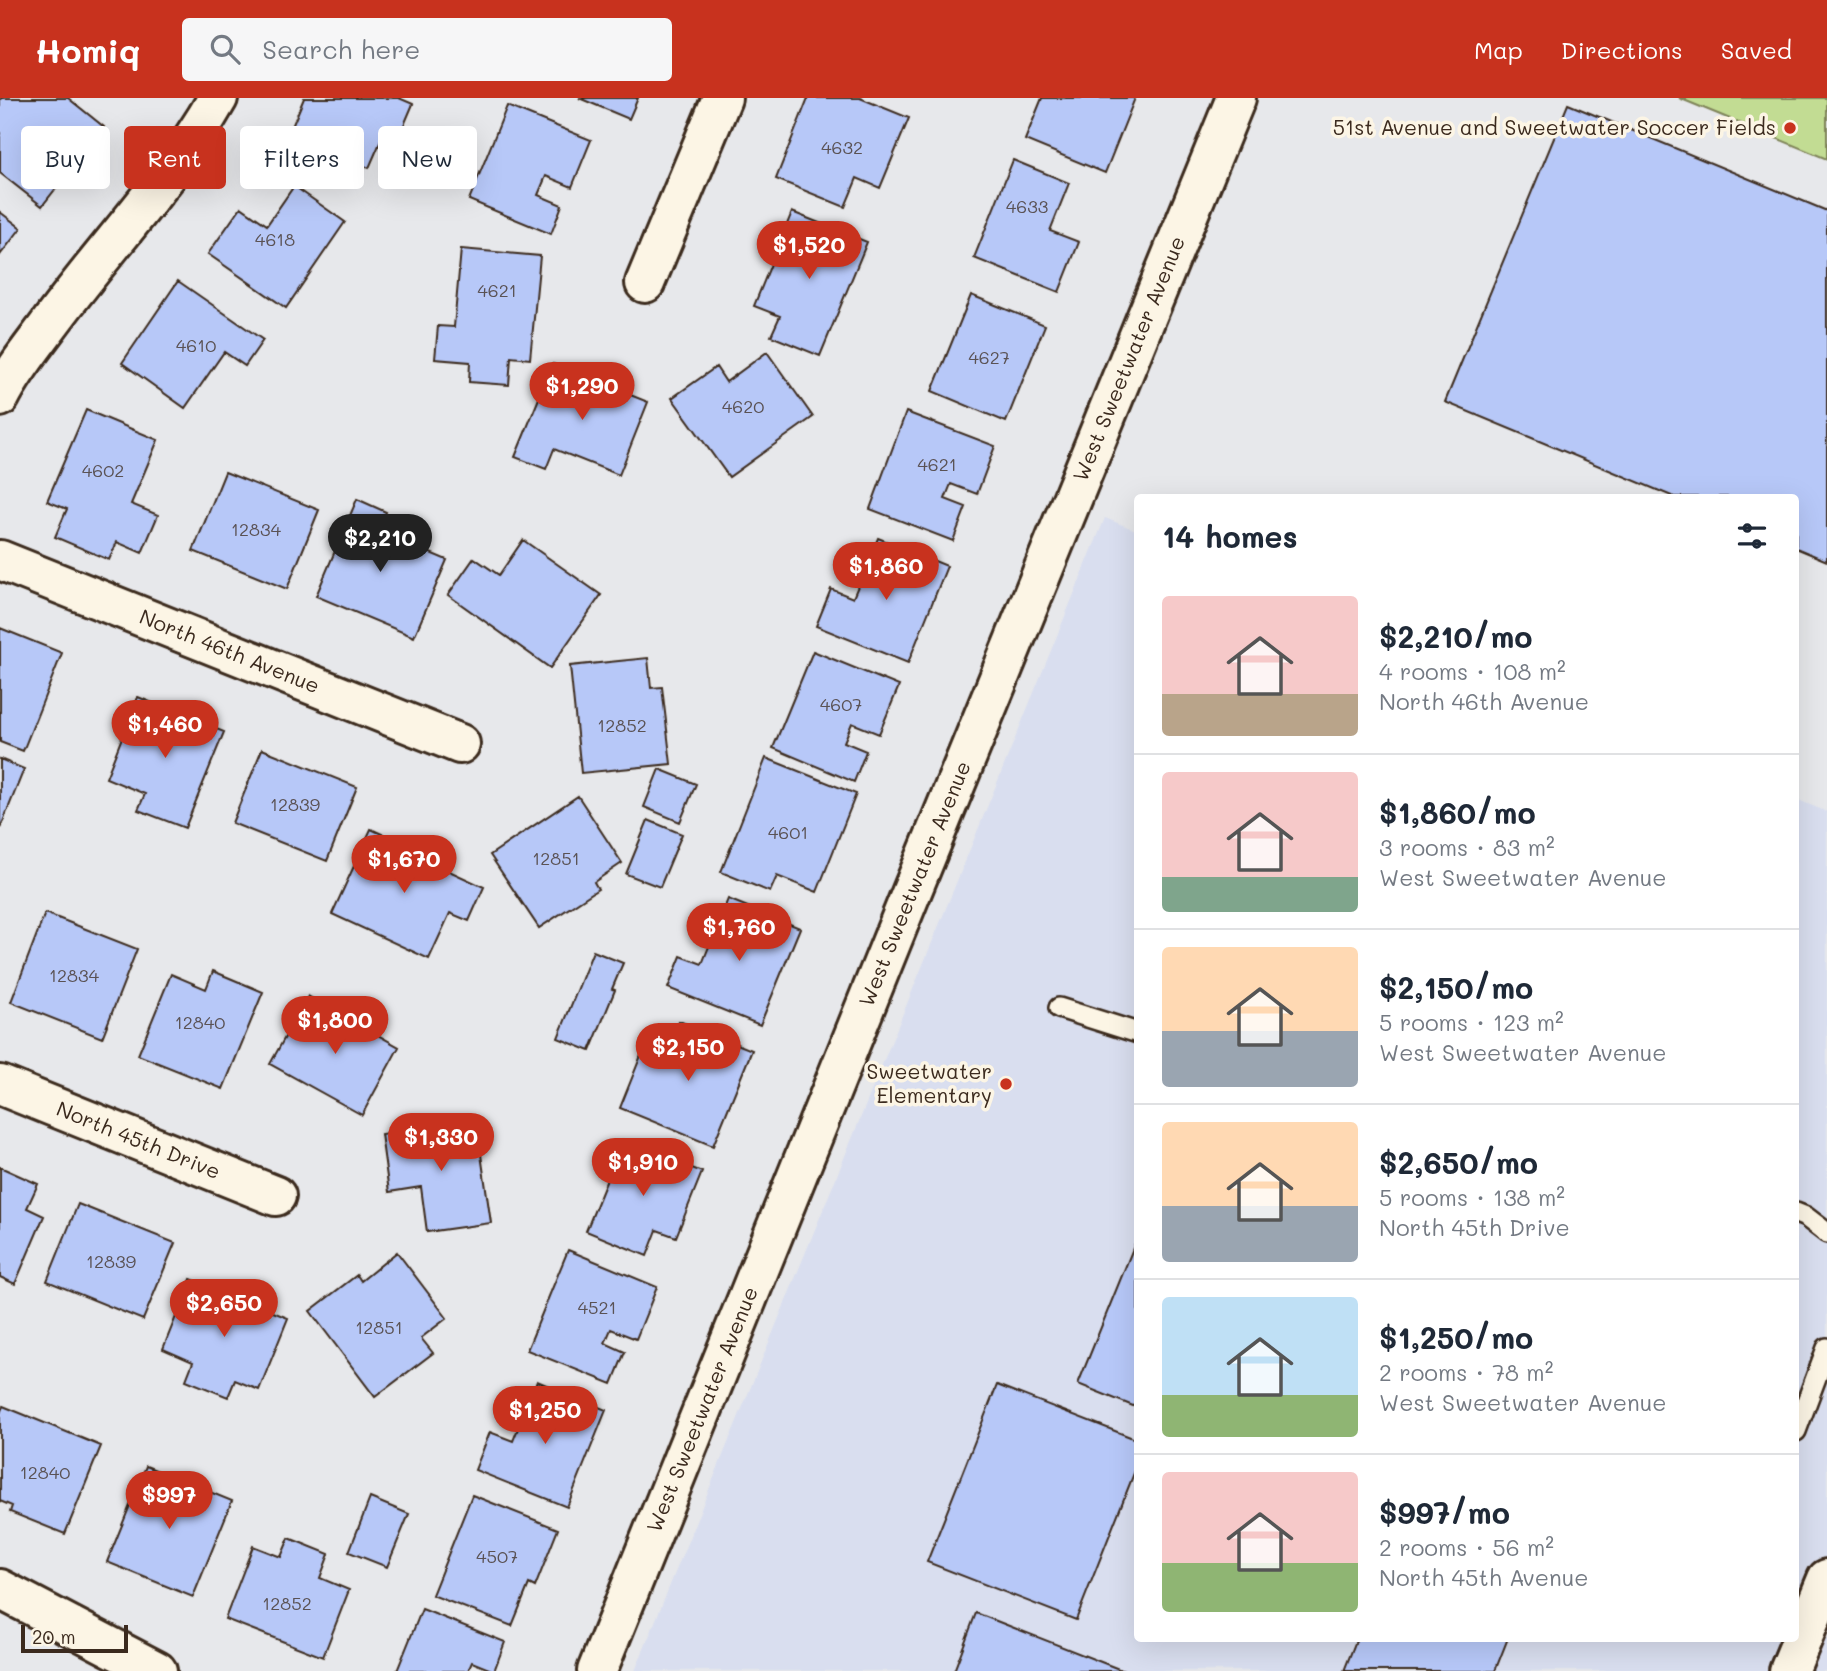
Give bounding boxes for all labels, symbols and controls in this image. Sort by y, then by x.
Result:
search box [182,18,672,81]
text: Homiq [35,28,140,71]
icon: search [206,30,244,68]
text: Search here [262,32,420,66]
text: Map [1474,34,1523,65]
text: Directions [1561,34,1683,65]
text: Saved [1721,34,1792,65]
place label: 51st Avenue and Sweetwater Soccer Fields [1333,113,1776,140]
marker: 51st Avenue and Sweetwater Soccer Fields [1782,120,1798,136]
chip: Buy [21,126,110,189]
chip: Rent [124,126,226,189]
chip: Filters [240,126,364,189]
chip: New [378,126,477,189]
house number: 4632 [821,135,863,159]
house number: 4633 [1006,194,1048,218]
pin: $1,520 [752,222,866,281]
house number: 4618 [255,227,295,251]
text: $1,520 [773,229,845,259]
street label: West Sweetwater Avenue [1066,232,1190,485]
house number: 4621 [477,278,517,302]
house number: 4610 [176,333,216,357]
house number: 4627 [968,345,1010,369]
pin: $1,290 [525,362,639,422]
text: $1,290 [546,370,618,400]
house number: 4620 [722,394,764,418]
house number: 4621 [917,452,957,476]
house number: 4602 [82,458,124,482]
pin: $2,210 [323,514,437,574]
text: 14 homes [1162,516,1298,556]
house number: 12834 [231,517,281,541]
icon: filters [1733,517,1771,555]
text: $2,210 [344,522,416,552]
pin: $1,860 [829,542,943,602]
text: $1,860 [849,550,923,580]
street label: North 46th Avenue [136,602,324,699]
text: $2,210/mo [1379,616,1532,656]
icon: home [1218,624,1302,708]
text: 4 rooms · 108 m² [1379,656,1566,686]
text: North 46th Avenue [1379,686,1589,716]
house number: 4607 [820,692,862,716]
pin: $1,460 [108,700,222,760]
text: $1,460 [128,708,202,738]
house number: 12852 [597,713,647,737]
street label: West Sweetwater Avenue [852,757,976,1010]
house number: 12839 [270,792,320,816]
text: $1,860/mo [1379,792,1536,832]
icon: home [1218,800,1302,884]
house number: 4601 [768,820,808,844]
text: 3 rooms · 83 m² [1379,832,1555,862]
pin: $1,670 [347,836,461,895]
text: $1,670 [368,843,440,873]
house number: 12851 [532,846,580,870]
text: West Sweetwater Avenue [1379,862,1667,892]
pin: $1,760 [682,904,796,963]
text: $1,760 [703,911,775,941]
house number: 12834 [49,963,99,987]
text: $2,150/mo [1379,967,1533,1007]
icon: home [1218,975,1302,1059]
pin: $1,800 [278,996,392,1056]
text: $1,800 [297,1004,373,1034]
text: 5 rooms · 123 m² [1379,1007,1564,1037]
house number: 12840 [175,1010,225,1034]
pin: $2,150 [631,1024,745,1083]
text: $2,150 [652,1031,724,1061]
text: West Sweetwater Avenue [1379,1037,1667,1067]
place label: Sweetwater Elementary [866,1057,992,1108]
marker: Sweetwater Elementary [998,1076,1014,1092]
street label: North 45th Drive [53,1094,225,1184]
pin: $1,330 [384,1114,498,1173]
text: $1,330 [404,1121,478,1151]
pin: $1,910 [586,1138,700,1198]
text: $2,650/mo [1379,1142,1538,1182]
text: $1,910 [608,1146,678,1176]
icon: home [1218,1150,1302,1234]
text: 5 rooms · 138 m² [1379,1182,1565,1212]
text: North 45th Drive [1379,1212,1570,1242]
house number: 12839 [86,1249,136,1273]
pin: $2,650 [167,1280,281,1339]
street label: West Sweetwater Avenue [640,1282,763,1536]
text: $2,650 [186,1287,262,1317]
house number: 4521 [577,1295,617,1319]
house number: 12851 [355,1315,403,1339]
text: $1,250/mo [1379,1317,1533,1357]
icon: home [1218,1325,1302,1409]
text: 2 rooms · 78 m² [1379,1357,1553,1387]
pin: $1,250 [488,1386,602,1446]
text: West Sweetwater Avenue [1379,1387,1667,1417]
text: $1,250 [509,1394,581,1424]
house number: 12840 [20,1460,70,1484]
pin: $997 [128,1472,210,1531]
text: $997 [142,1479,196,1509]
text: $997/mo [1379,1492,1510,1532]
icon: home [1218,1500,1302,1584]
text: 2 rooms · 56 m² [1379,1532,1554,1562]
house number: 4507 [476,1544,518,1568]
text: North 45th Avenue [1379,1562,1589,1592]
house number: 12852 [262,1591,312,1615]
scale bar [21,1622,128,1654]
text: 20 m [32,1624,76,1649]

